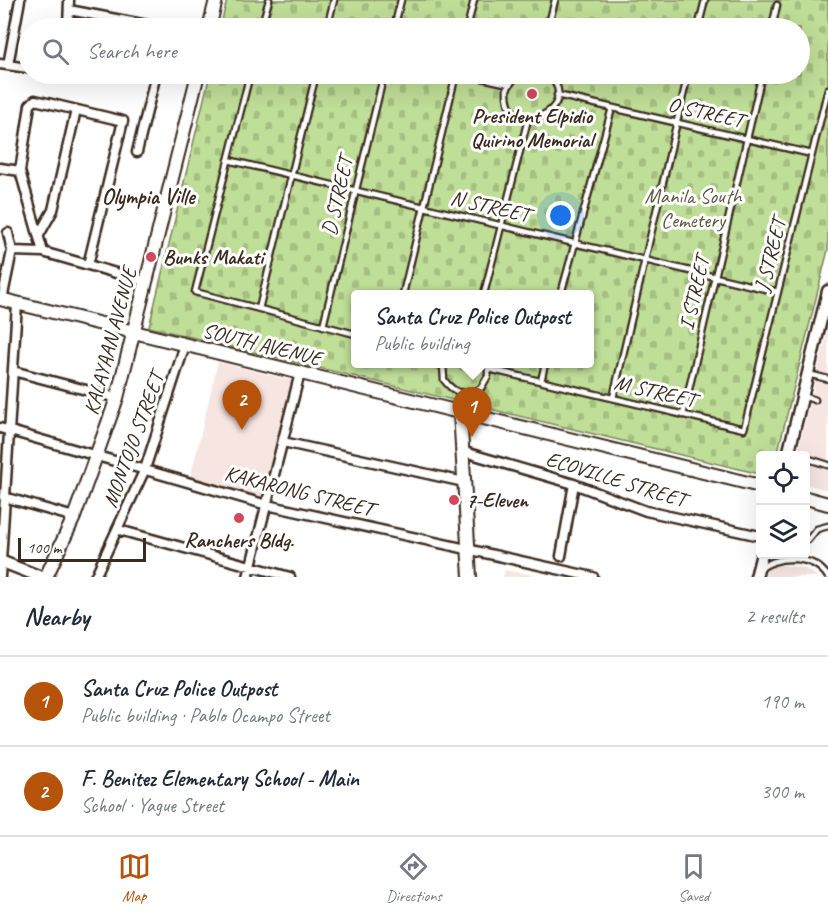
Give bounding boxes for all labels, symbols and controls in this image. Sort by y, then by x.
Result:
search box [18,18,810,84]
icon: search [39,35,72,68]
text: Search here [87,37,177,65]
marker: President Elpidio Quirino Memorial [525,87,539,101]
street label: O STREET [666,91,751,134]
place label: President Elpidio Quirino Memorial [471,103,597,153]
street label: D STREET [315,149,360,238]
district label: Olympia Ville [102,183,197,211]
park label: Manila South Cemetery [645,183,743,233]
street label: N STREET [448,184,537,229]
your location [546,201,575,230]
street label: J STREET [748,211,793,295]
place label: Bunks Makati [163,244,266,270]
street label: I STREET [673,249,716,332]
marker: Bunks Makati [144,250,158,264]
street label: KALAYAAN AVENUE [78,262,143,418]
popup [351,290,594,368]
text: Santa Cruz Police Outpost [374,303,571,331]
street label: SOUTH AVENUE [200,317,326,372]
text: Public building [374,331,469,356]
street label: MONTOJO STREET [97,364,171,511]
street label: M STREET [612,369,703,414]
pin: 2 [222,380,262,430]
pin: 1 [452,388,492,437]
street label: ECOVILLE STREET [543,445,694,514]
map controls [756,451,810,559]
button: locate [756,451,810,505]
street label: KAKARONG STREET [222,460,381,523]
place label: 7-Eleven [466,487,529,513]
marker: 7-Eleven [447,493,461,507]
button: layers [756,505,810,559]
marker: Ranchers Bldg. [232,511,246,525]
place label: Ranchers Bldg. [184,527,295,553]
scale bar [18,535,146,562]
text: 100 m [27,538,61,558]
text: Nearby [24,600,89,633]
text: 2 results [745,604,804,629]
text: Santa Cruz Police Outpost [81,675,277,703]
text: 1 [39,689,48,714]
text: 190 m [761,689,804,714]
text: Public building · Pablo Ocampo Street [81,703,330,728]
text: F. Benitez Elementary School - Main [81,765,359,793]
text: 2 [39,779,48,804]
text: 300 m [761,779,804,804]
text: School · Yague Street [81,793,224,818]
tab: Map [118,850,151,906]
tab: Directions [386,850,442,906]
tab: Saved [677,850,710,906]

